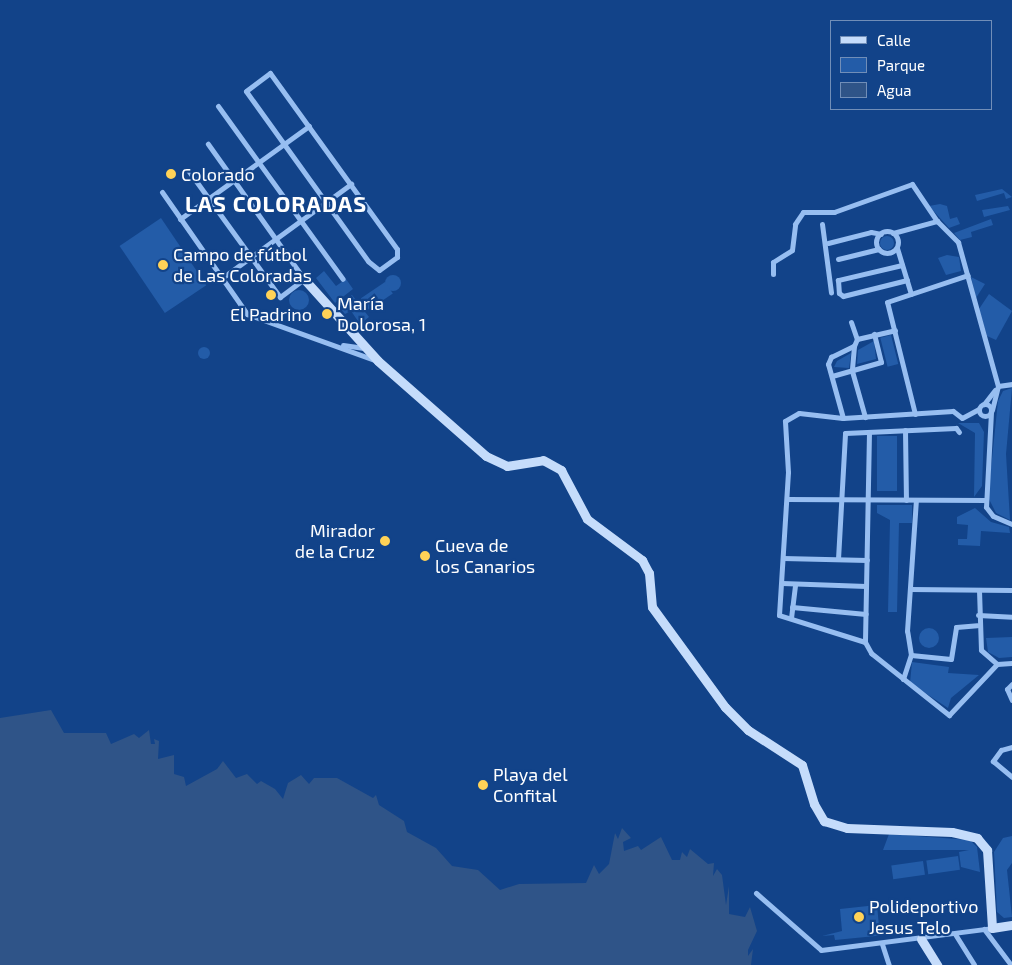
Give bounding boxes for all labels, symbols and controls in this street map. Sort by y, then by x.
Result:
legend [830,20,992,110]
text: Calle [877,31,911,49]
text: Parque [877,56,925,74]
text: Agua [877,81,912,99]
place label: Colorado [181,163,255,185]
marker: Colorado [165,168,177,180]
district label: LAS COLORADAS [183,191,369,217]
place label: Campo de fútbol de Las Coloradas [173,244,312,286]
marker: Campo de fútbol de Las Coloradas [157,259,169,271]
marker: El Padrino [265,289,277,301]
place label: María Dolorosa, 1 [337,293,426,336]
place label: El Padrino [230,303,312,325]
marker: María Dolorosa, 1 [321,308,333,320]
place label: Mirador de la Cruz [295,520,375,562]
marker: Mirador de la Cruz [379,535,391,547]
place label: Cueva de los Canarios [435,535,535,578]
marker: Cueva de los Canarios [419,550,431,562]
place label: Playa del Confital [493,764,568,806]
marker: Playa del Confital [477,779,489,791]
place label: Polideportivo Jesus Telo [869,896,978,939]
marker: Polideportivo Jesus Telo [853,911,865,923]

